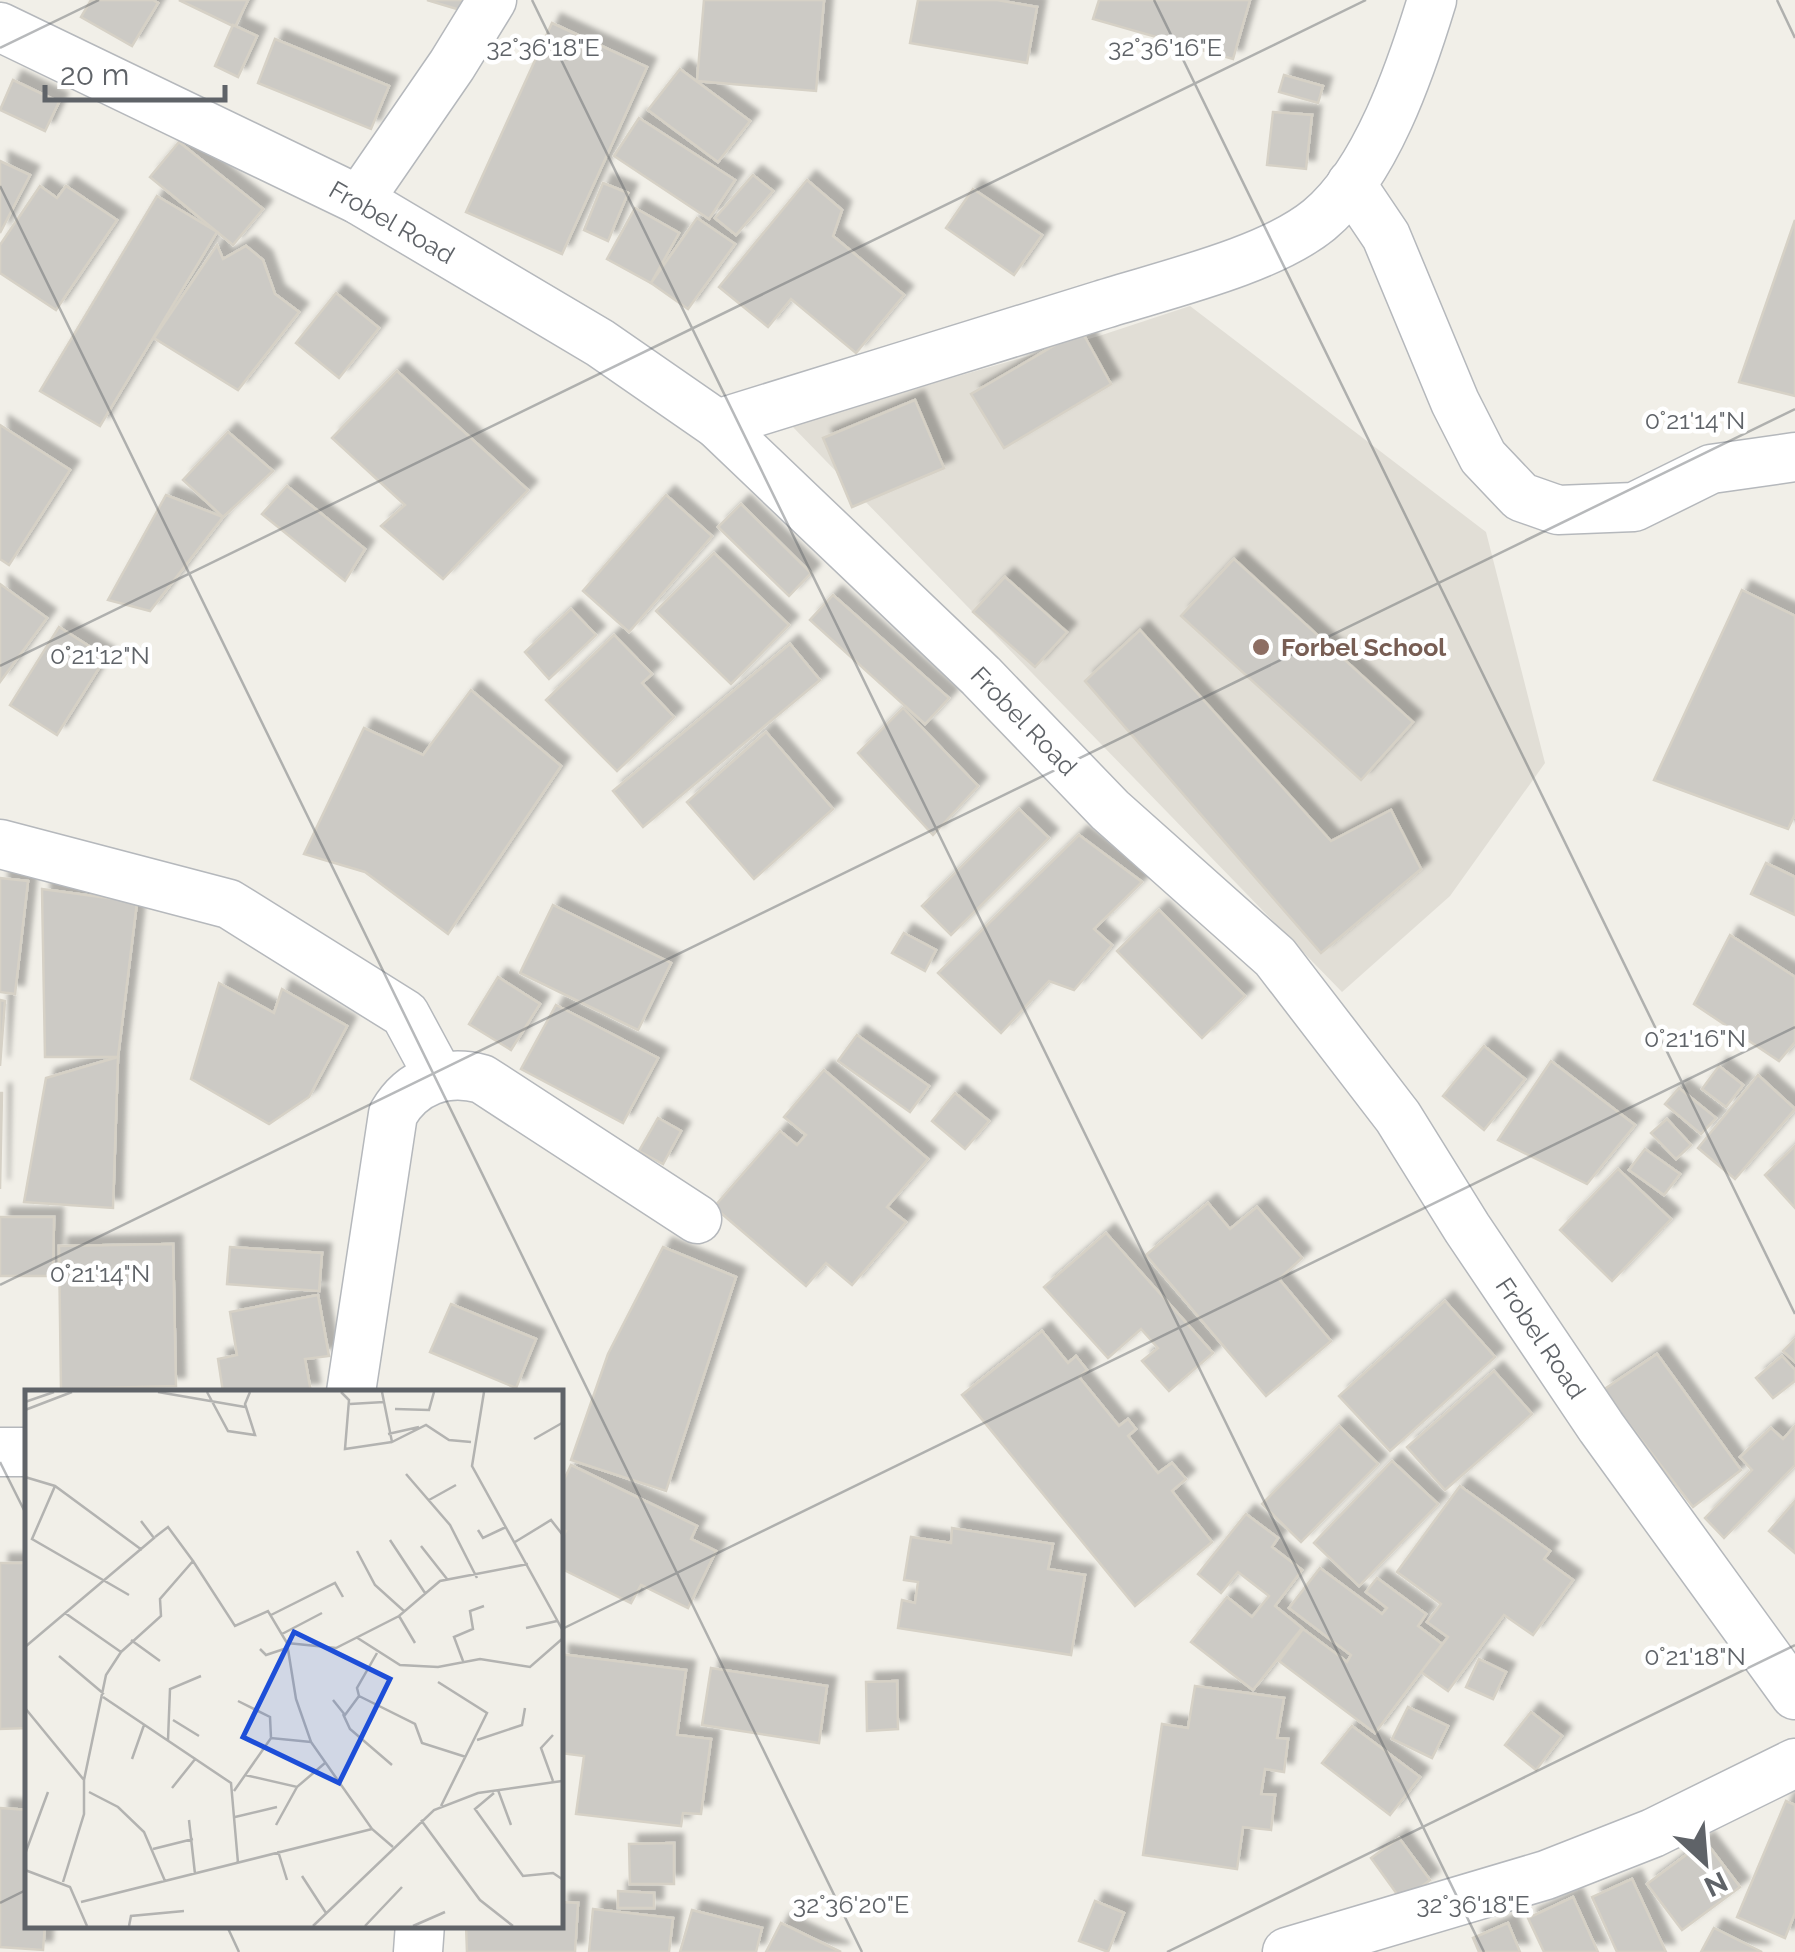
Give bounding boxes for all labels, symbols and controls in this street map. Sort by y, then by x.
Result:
text: 32°36'18"E [486,32,600,62]
text: 32°36'16"E [1108,32,1222,62]
scale bar [45,40,225,102]
text: 20 m [60,57,129,92]
street label: Frobel Road [324,174,460,270]
text: 0°21'14"N [1645,405,1745,435]
place label: Forbel School [1281,632,1446,662]
marker: Forbel School [1250,636,1272,658]
text: 0°21'12"N [50,640,150,670]
street label: Frobel Road [965,660,1083,782]
text: 0°21'16"N [1644,1023,1746,1053]
text: 0°21'14"N [50,1258,150,1288]
street label: Frobel Road [1490,1272,1592,1404]
inset map [25,1390,562,1927]
text: 0°21'18"N [1644,1641,1746,1671]
north arrow [1655,1812,1755,1912]
text: N [1699,1865,1733,1904]
text: 32°36'20"E [793,1889,909,1919]
text: 32°36'18"E [1416,1889,1530,1919]

